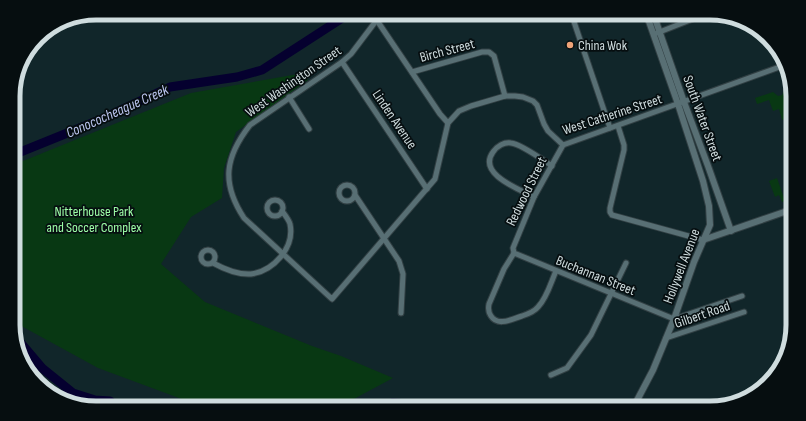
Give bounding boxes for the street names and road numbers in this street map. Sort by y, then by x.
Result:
street label: Birch Street [418,35,476,66]
street label: West Washington Street [242,42,344,121]
street label: South Water Street [679,73,726,163]
street label: Linden Avenue [369,86,421,152]
street label: West Catherine Street [560,90,664,139]
street label: Redwood Street [502,154,550,229]
street label: Hollywell Avenue [659,226,703,306]
street label: Buchannan Street [554,252,638,299]
street label: Gilbert Road [672,297,732,332]

